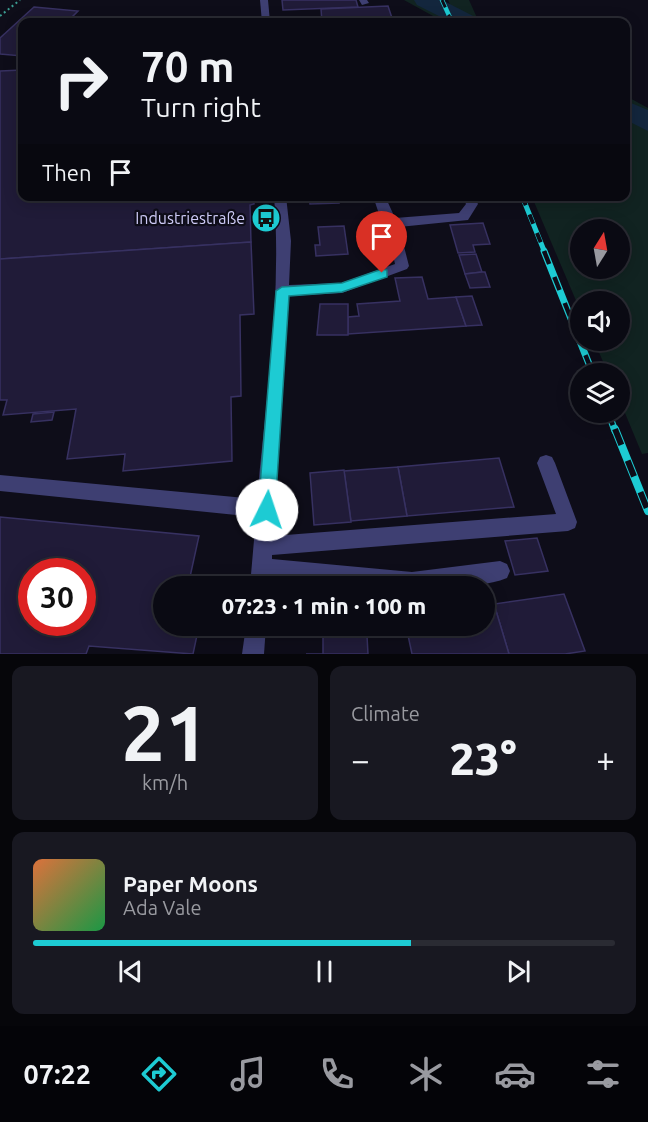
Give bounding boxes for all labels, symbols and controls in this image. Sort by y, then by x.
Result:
icon: right [42,42,120,120]
text: 70 m [141,43,235,90]
text: Turn right [141,92,261,122]
icon: arrive [104,156,137,189]
text: Then [42,160,92,185]
bus stop icon: Industriestraße [250,202,282,234]
place label: Industriestraße [135,209,245,227]
pin [356,211,407,273]
north arrow [570,219,630,279]
map controls [570,219,630,423]
icon: arrive [365,220,398,253]
button: sound [570,291,630,351]
button: layers [570,363,630,423]
position arrow [235,478,299,542]
speed limit sign: 30 [18,558,96,636]
text: 07:23 · 1 min · 100 m [222,593,426,618]
text: 21 [121,688,209,776]
text: Climate [351,702,420,725]
text: 23° [449,733,517,784]
text: − [351,741,370,778]
text: + [596,741,615,778]
text: km/h [142,771,188,794]
text: Paper Moons [123,871,258,896]
text: Ada Vale [123,896,201,919]
icon: previous [114,955,147,988]
icon: pause [308,955,341,988]
icon: next [502,955,535,988]
icon: directions [138,1053,180,1095]
icon: music [227,1053,269,1095]
icon: phone [316,1053,358,1095]
icon: climate [405,1053,447,1095]
icon: car [494,1053,536,1095]
icon: filters [582,1053,624,1095]
text: 07:22 [23,1059,91,1089]

